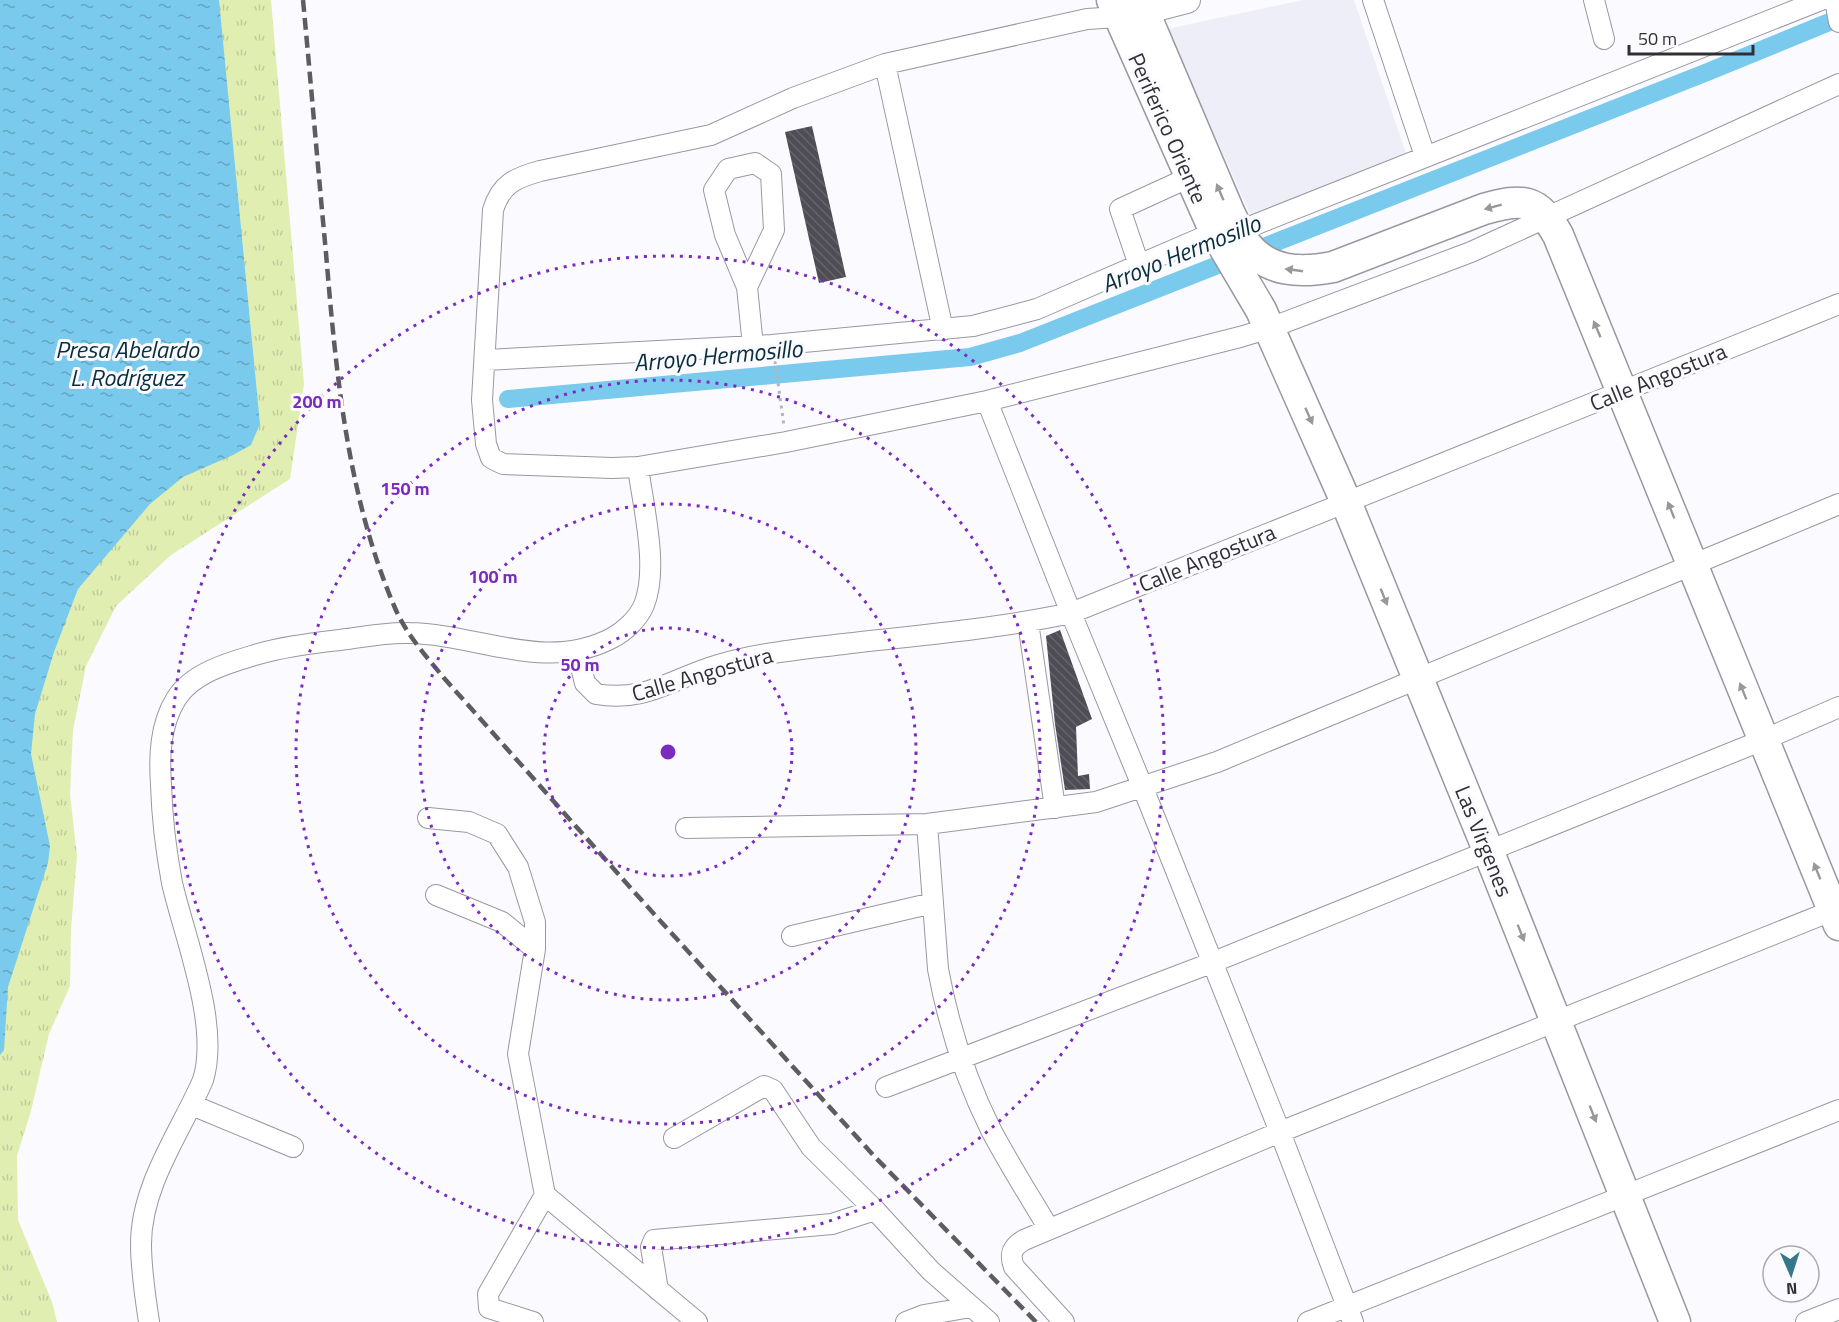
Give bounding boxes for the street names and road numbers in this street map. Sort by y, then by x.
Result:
street label: Periferico Oriente [1120,47,1216,209]
street label: Calle Angostura [1584,334,1732,420]
street label: Calle Angostura [1133,515,1281,601]
street label: Calle Angostura [628,638,776,710]
street label: Las Virgenes [1446,780,1522,902]

